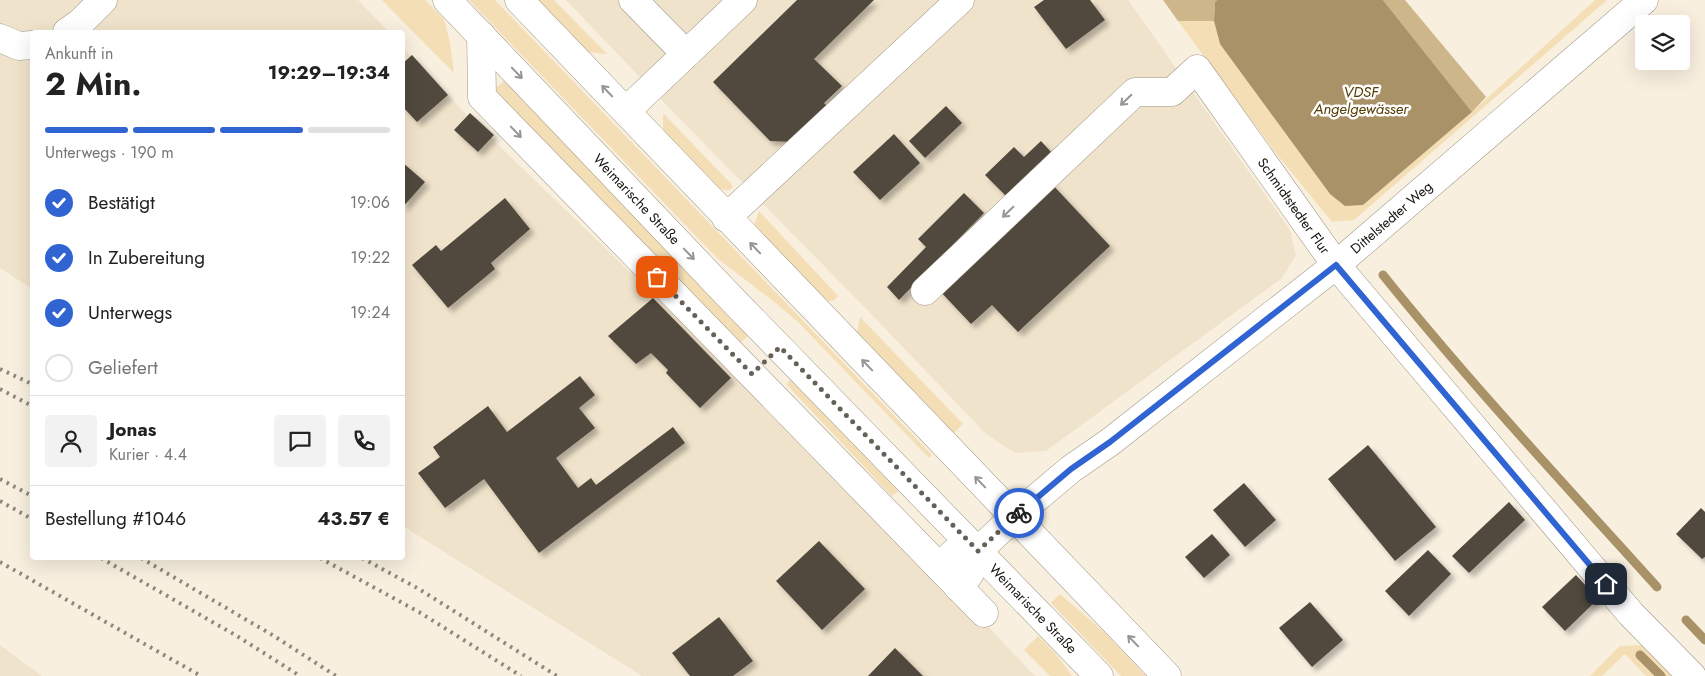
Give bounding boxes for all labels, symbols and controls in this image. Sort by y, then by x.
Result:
map controls [1635,15,1690,70]
button: layers [1635,15,1690,70]
text: Ankunft in [45,42,113,65]
text: 19:29–19:34 [268,59,390,86]
text: 2 Min. [45,61,142,107]
one-way arrow [511,67,523,79]
water label: VDSF Angelgewässer [1313,81,1409,120]
one-way arrow [601,85,613,97]
one-way arrow [1120,94,1133,106]
one-way arrow [510,126,522,138]
text: Unterwegs · 190 m [45,141,174,164]
street label: Weimarische Straße [589,149,685,249]
street label: Schmidtstedter Flur [1253,154,1335,258]
street label: Dittelstedter Weg [1346,176,1437,258]
icon: check [45,189,73,217]
text: Bestätigt [88,189,155,216]
text: 19:06 [350,191,390,214]
one-way arrow [1002,206,1015,218]
one-way arrow [749,241,761,254]
icon: check [45,244,73,272]
text: In Zubereitung [88,244,205,271]
text: 19:22 [351,246,390,269]
one-way arrow [683,248,695,260]
pin [636,256,678,298]
icon: bag [643,263,671,291]
icon: check [45,299,73,327]
text: Unterwegs [88,299,172,326]
text: 19:24 [350,301,390,324]
text: Geliefert [88,354,158,381]
one-way arrow [861,358,873,371]
button: person [45,415,97,467]
button: chat [274,415,326,467]
button: phone [338,415,390,467]
text: Jonas [109,416,156,443]
text: Kurier · 4.4 [109,443,187,466]
one-way arrow [974,476,986,488]
courier [994,488,1044,538]
icon: bike [1005,499,1033,527]
text: Bestellung #1046 [45,505,186,532]
text: 43.57 € [317,505,390,532]
street label: Weimarische Straße [985,559,1082,658]
pin [1585,563,1627,605]
icon: home [1592,570,1620,598]
one-way arrow [1127,635,1139,647]

